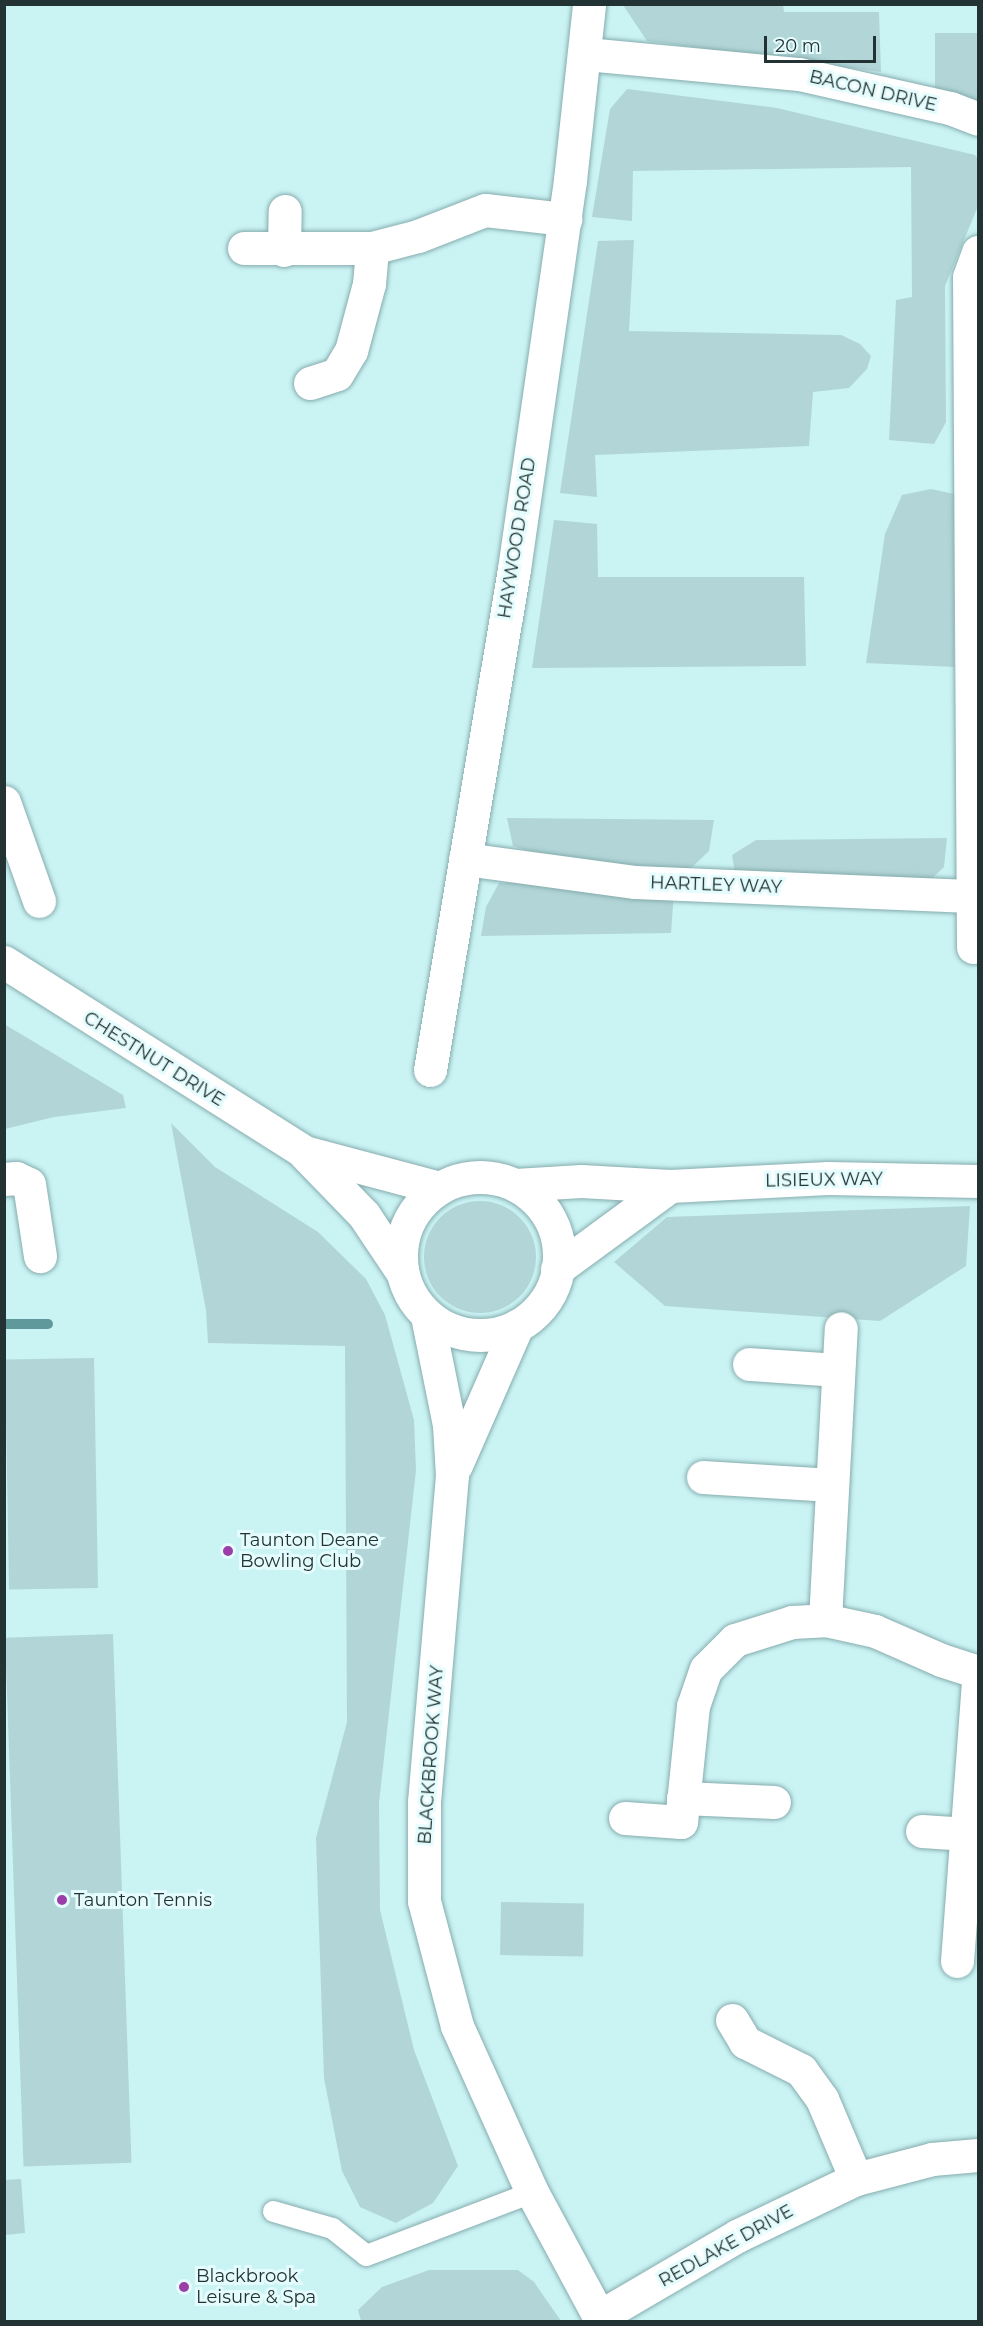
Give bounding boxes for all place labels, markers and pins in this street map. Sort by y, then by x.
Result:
place label: Taunton Deane Bowling Club [240,1530,379,1572]
marker: Taunton Deane Bowling Club [221,1544,235,1558]
place label: Taunton Tennis [74,1889,212,1911]
marker: Taunton Tennis [55,1893,69,1907]
place label: Blackbrook Leisure & Spa [196,2266,316,2308]
marker: Blackbrook Leisure & Spa [177,2280,191,2294]

